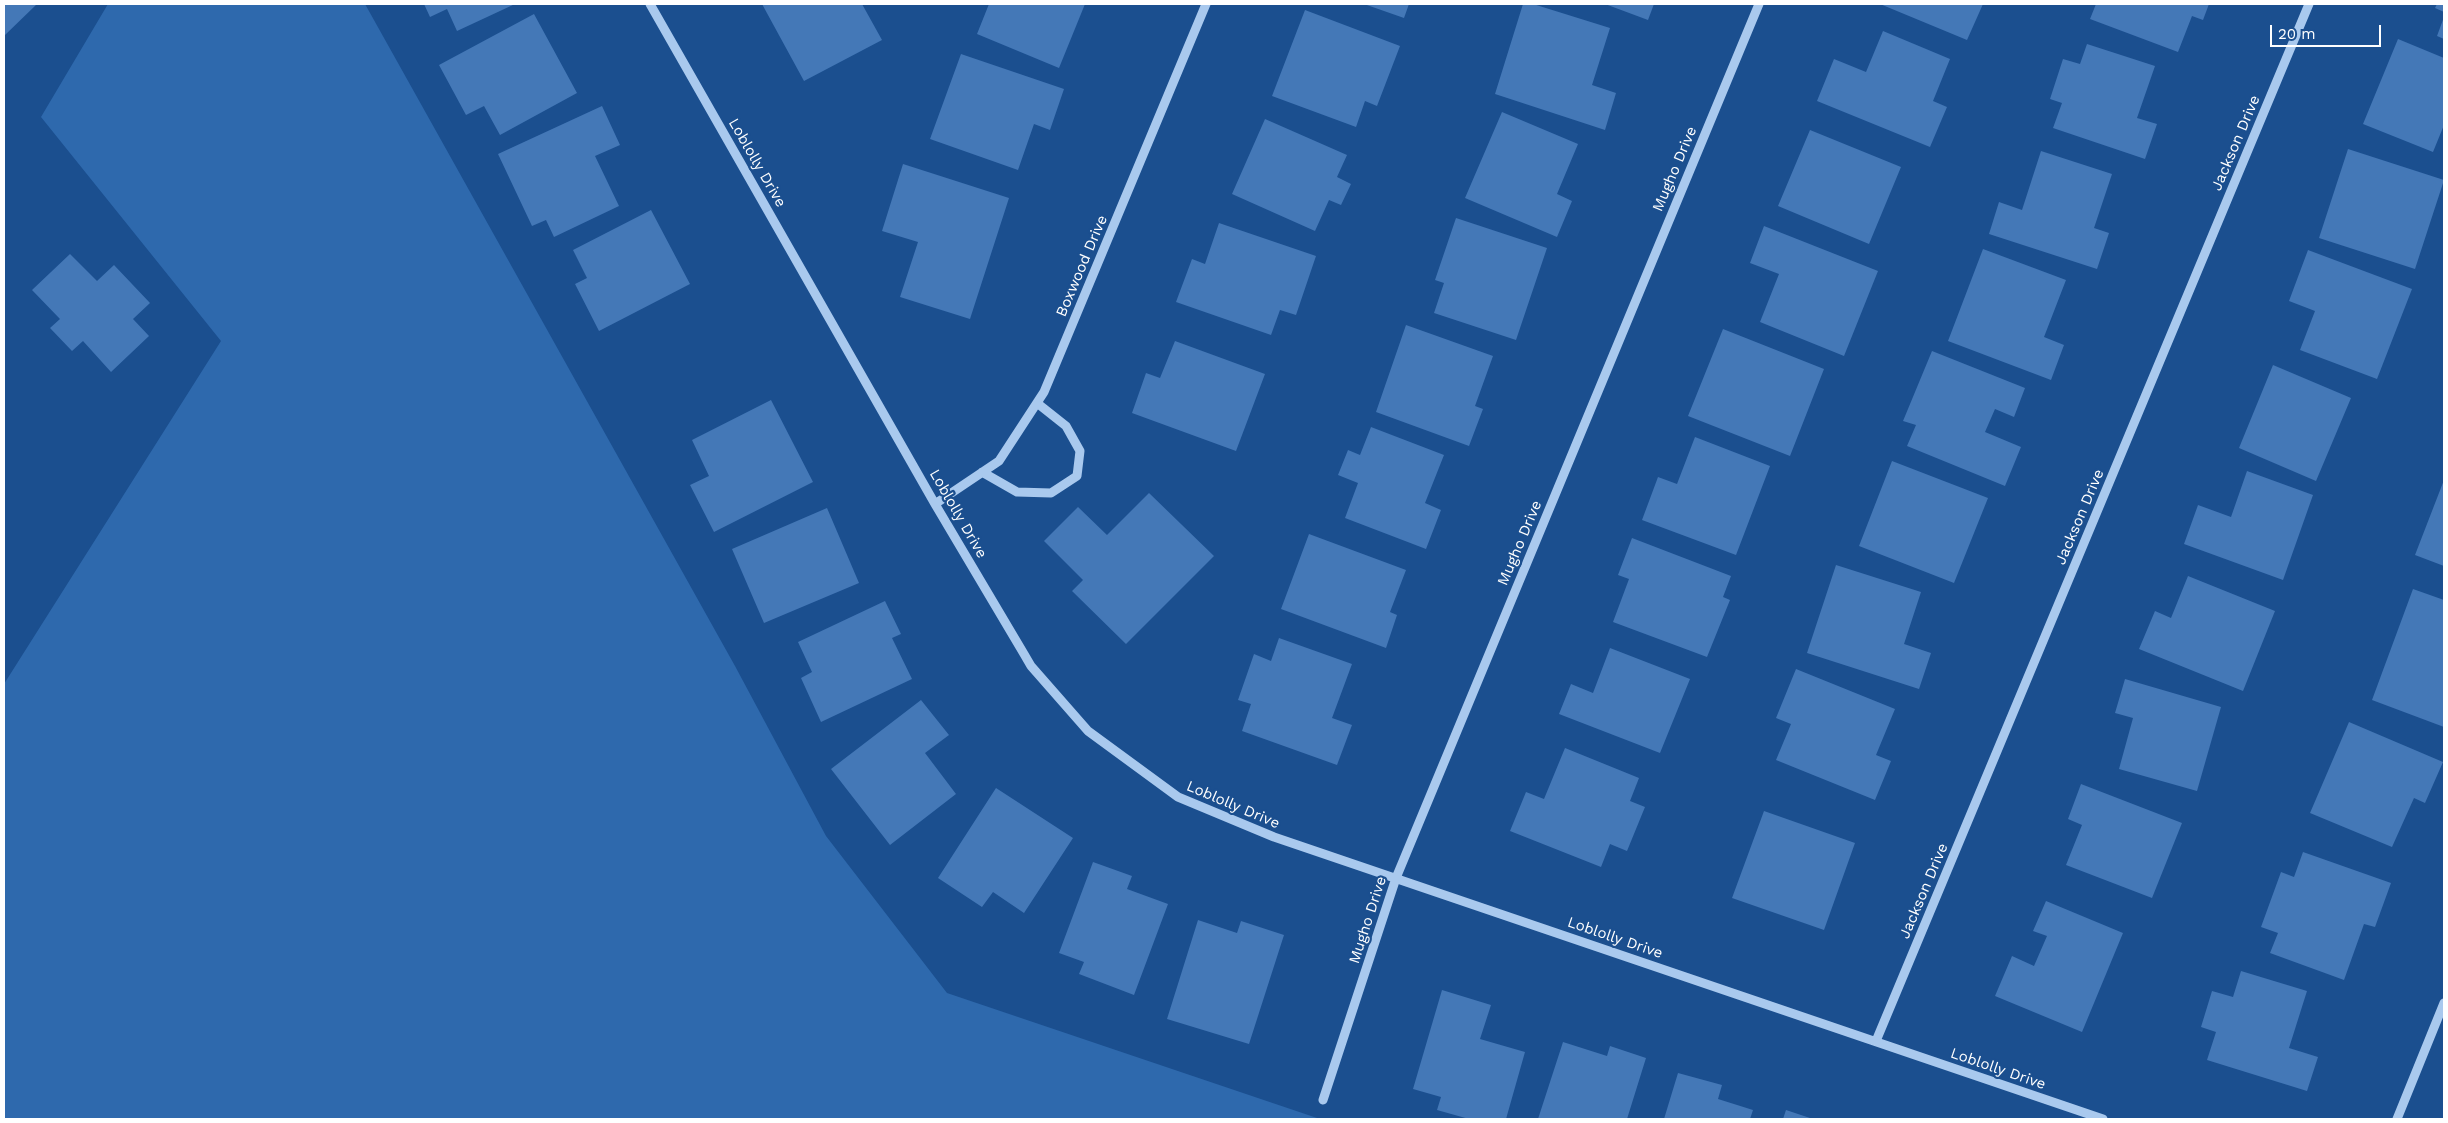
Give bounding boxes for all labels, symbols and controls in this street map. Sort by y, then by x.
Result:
scale bar [2273,15,2384,47]
text: 20 m [2278,25,2316,43]
street label: Jackson Drive [2208,93,2264,193]
street label: Loblolly Drive [724,115,790,211]
street label: Mugho Drive [1649,124,1701,214]
street label: Boxwood Drive [1052,213,1112,319]
street label: Loblolly Drive [925,466,991,562]
street label: Jackson Drive [2052,467,2108,567]
street label: Mugho Drive [1494,498,1546,588]
street label: Loblolly Drive [1184,777,1282,833]
street label: Jackson Drive [1896,841,1952,941]
street label: Mugho Drive [1345,874,1391,966]
street label: Loblolly Drive [1565,913,1665,963]
street label: Loblolly Drive [1948,1044,2048,1094]

